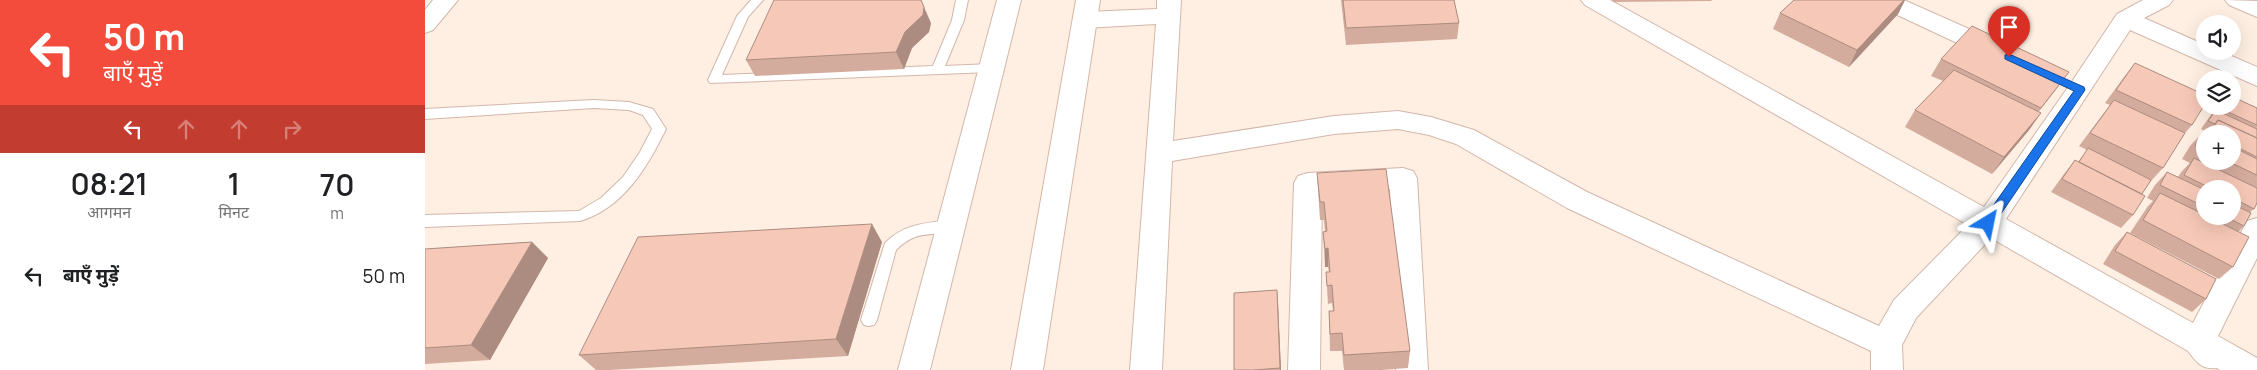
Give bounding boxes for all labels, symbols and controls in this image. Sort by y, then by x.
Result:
pin [1988,6,2030,57]
text: 50 m [103,13,185,61]
icon: arrive [1995,13,2023,41]
map controls [2196,15,2241,225]
button: sound [2196,15,2241,60]
icon: left [20,20,85,85]
text: बाएँ मुड़ें [103,58,163,88]
button: layers [2196,70,2241,115]
icon: left [119,115,147,143]
icon: ahead [172,115,200,143]
icon: ahead [225,115,253,143]
icon: right [278,115,306,143]
button: + [2196,125,2241,170]
text: 08:21 [70,163,148,204]
text: 1 [227,163,240,204]
text: 70 [320,164,354,205]
button: − [2196,180,2241,225]
position arrow [1961,196,2013,248]
text: आगमन [87,201,131,223]
text: मिनट [218,201,249,223]
text: m [330,202,344,224]
icon: left [20,262,48,290]
text: बाएँ मुड़ें [63,262,119,288]
text: 50 m [363,263,405,289]

